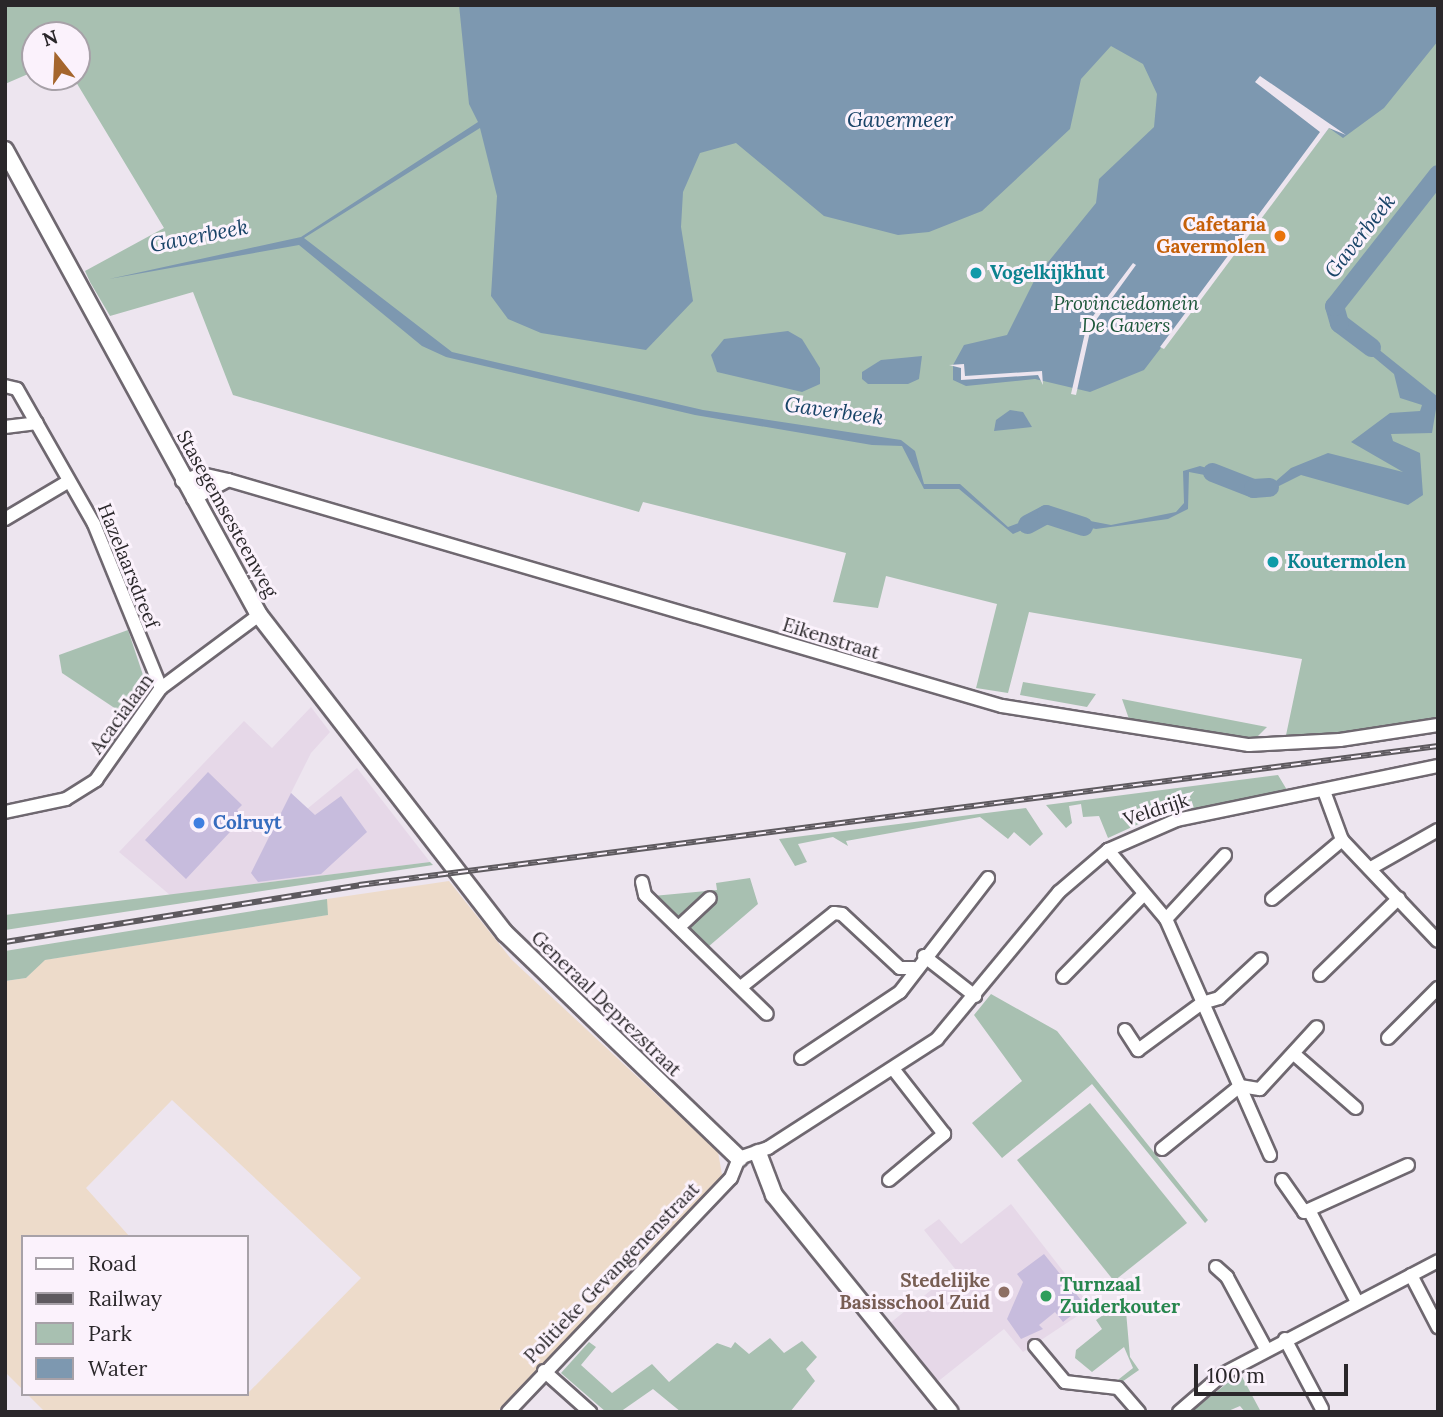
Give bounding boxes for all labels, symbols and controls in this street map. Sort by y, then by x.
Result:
north arrow [21,21,91,91]
text: N [39,24,61,52]
water label: Gavermeer [847,107,953,133]
water label: Gaverbeek [1319,189,1401,283]
water label: Gaverbeek [148,214,250,258]
place label: Cafetaria Gavermolen [1156,214,1266,258]
marker: Cafetaria Gavermolen [1272,228,1288,244]
place label: Vogelkijkhut [990,262,1105,284]
marker: Vogelkijkhut [968,265,984,281]
park label: Provinciedomein De Gavers [1053,293,1199,337]
water label: Gaverbeek [783,392,885,430]
street label: Stasegemsesteenweg [172,427,282,601]
street label: Hazelaarsdreef [93,500,163,632]
place label: Koutermolen [1287,551,1406,573]
marker: Koutermolen [1265,554,1281,570]
street label: Eikenstraat [780,613,882,665]
street label: Acacialaan [85,670,159,758]
street label: Veldrijk [1121,789,1191,831]
place label: Colruyt [213,812,282,834]
marker: Colruyt [191,815,207,831]
street label: Generaal Deprezstraat [526,927,686,1081]
street label: Politieke Gevangenenstraat [520,1178,704,1368]
legend [21,1235,248,1396]
text: Road [88,1250,137,1277]
place label: Stedelijke Basisschool Zuid [839,1270,990,1314]
place label: Turnzaal Zuiderkouter [1060,1274,1180,1318]
marker: Stedelijke Basisschool Zuid [996,1284,1012,1300]
text: Railway [88,1285,162,1312]
marker: Turnzaal Zuiderkouter [1038,1288,1054,1304]
text: Park [88,1320,132,1347]
scale bar [1198,1350,1352,1394]
text: Water [88,1355,147,1382]
text: 100 m [1207,1362,1265,1389]

